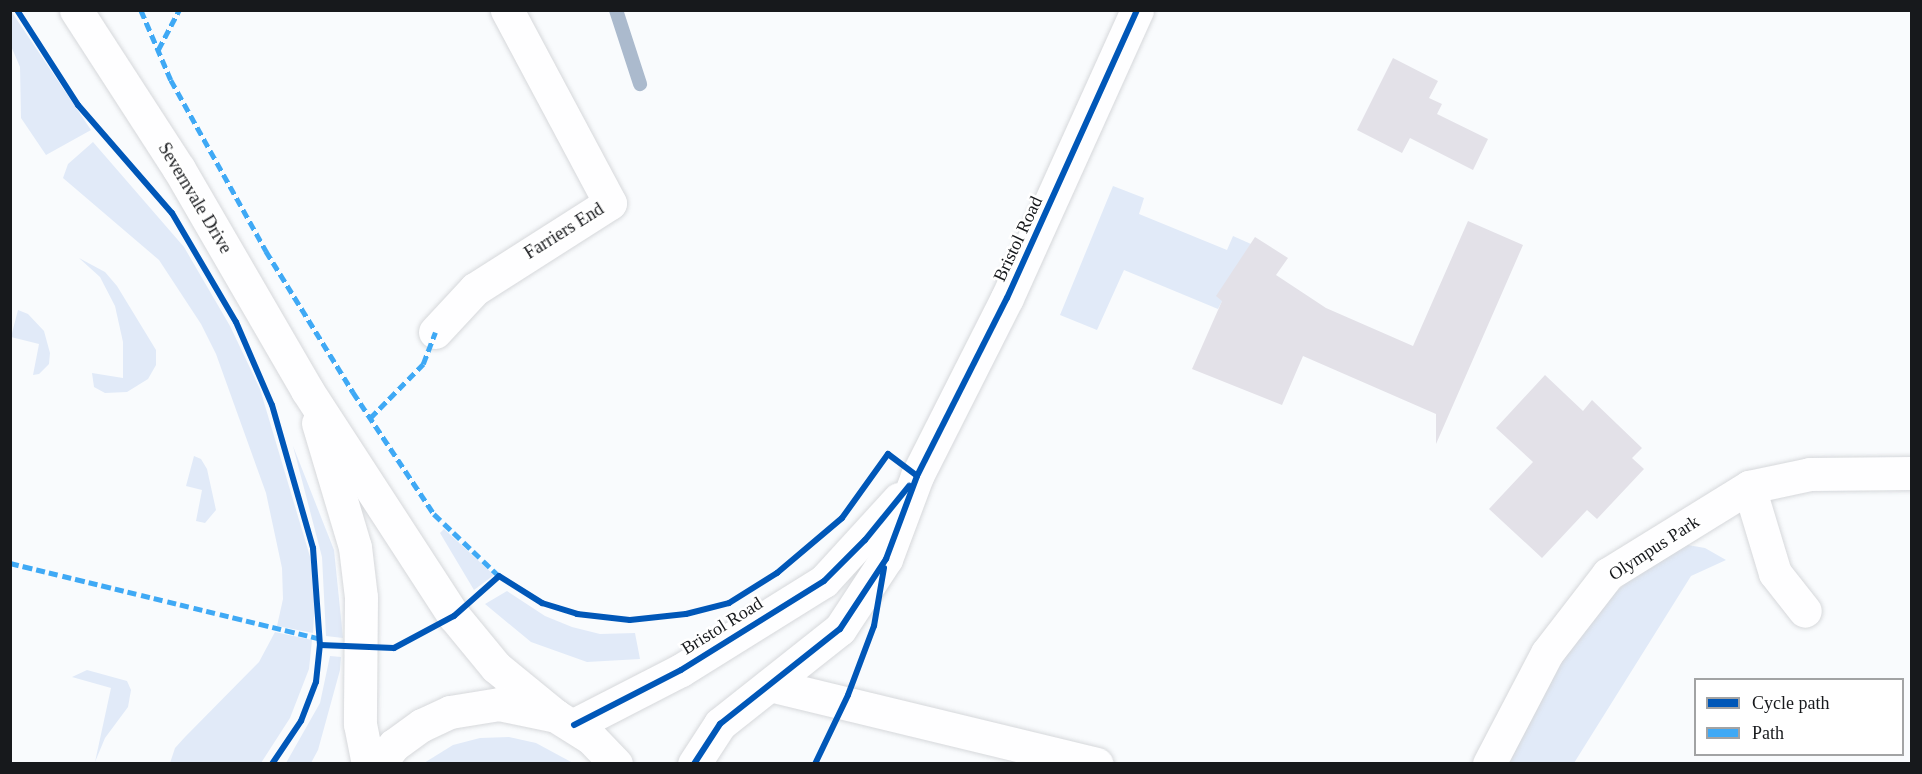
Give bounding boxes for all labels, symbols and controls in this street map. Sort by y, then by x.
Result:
street label: Severnvale Drive [153,139,237,257]
street label: Bristol Road [989,193,1047,285]
street label: Farriers End [520,198,608,264]
street label: Olympus Park [1605,511,1703,585]
street label: Bristol Road [677,593,767,659]
legend [1694,678,1904,756]
text: Cycle path [1752,693,1829,713]
text: Path [1752,723,1784,743]

